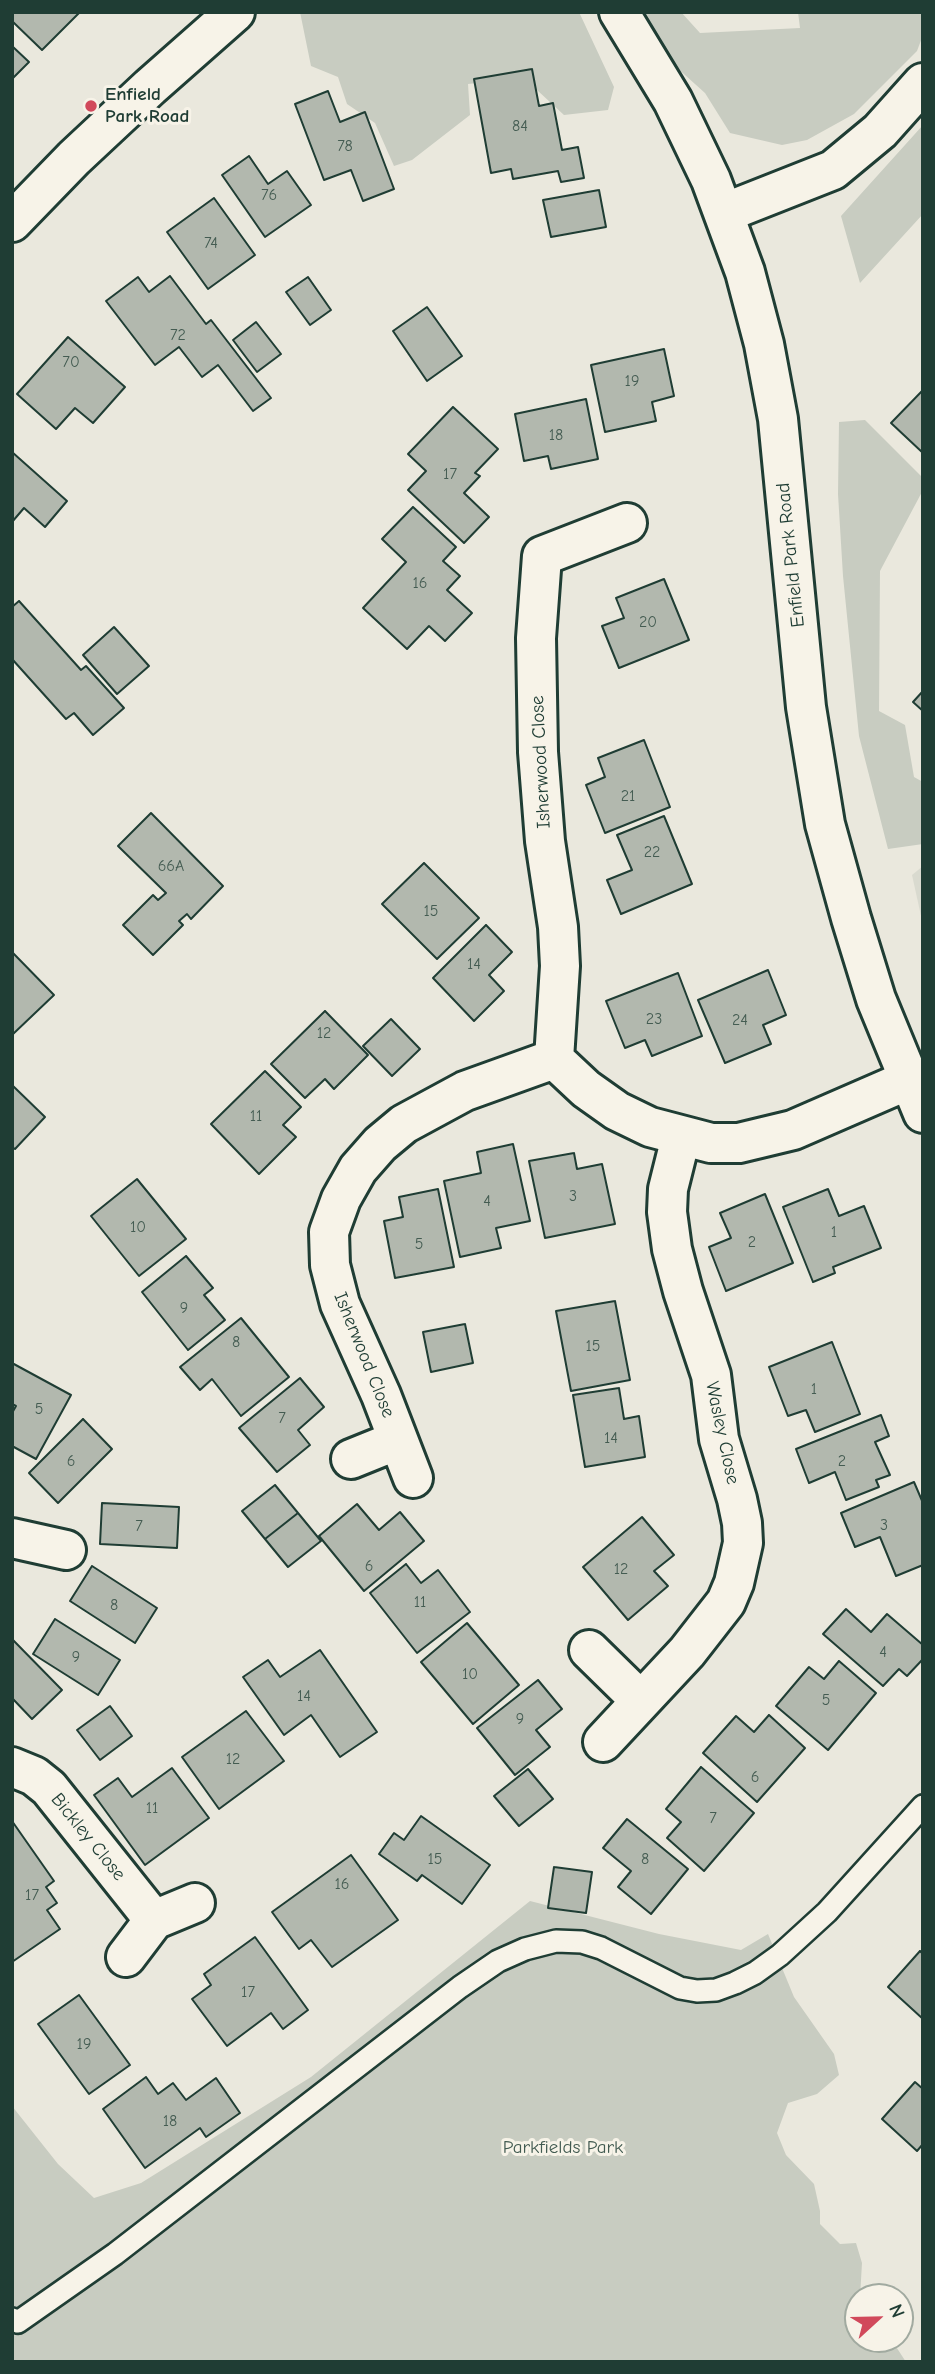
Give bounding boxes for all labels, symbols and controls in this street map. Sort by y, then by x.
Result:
place label: Enfield Park Road [105,84,189,128]
marker: Enfield Park Road [83,98,99,114]
house number: 84 [512,116,528,136]
house number: 78 [337,136,353,156]
house number: 76 [261,185,277,205]
house number: 74 [204,233,218,253]
house number: 72 [170,325,186,345]
house number: 70 [62,352,80,372]
house number: 19 [625,371,639,391]
house number: 18 [549,425,563,445]
house number: 17 [443,464,457,484]
street label: Enfield Park Road [772,481,810,629]
house number: 16 [412,573,428,593]
house number: 20 [639,612,657,632]
street label: Isherwood Close [526,695,556,829]
house number: 21 [621,786,635,806]
house number: 22 [644,842,660,862]
house number: 66A [158,856,184,876]
house number: 15 [423,901,439,921]
house number: 14 [467,954,481,974]
house number: 23 [646,1009,662,1029]
house number: 24 [732,1010,748,1030]
house number: 12 [317,1023,331,1043]
house number: 11 [250,1106,262,1126]
house number: 3 [569,1186,577,1206]
house number: 4 [483,1191,491,1211]
house number: 10 [130,1217,146,1237]
house number: 1 [831,1222,837,1242]
house number: 2 [748,1232,756,1252]
house number: 5 [415,1234,423,1254]
street label: Isherwood Close [328,1289,400,1421]
house number: 9 [180,1298,188,1318]
house number: 8 [232,1332,240,1352]
house number: 15 [585,1336,601,1356]
house number: 1 [811,1379,817,1399]
street label: Wasley Close [700,1380,744,1486]
house number: 5 [35,1399,43,1419]
house number: 7 [278,1408,286,1428]
house number: 14 [604,1428,618,1448]
house number: 6 [67,1451,75,1471]
house number: 2 [838,1451,846,1471]
house number: 3 [880,1515,888,1535]
house number: 7 [135,1516,143,1536]
house number: 6 [365,1556,373,1576]
house number: 12 [614,1559,628,1579]
house number: 11 [414,1592,426,1612]
house number: 8 [110,1595,118,1615]
house number: 4 [879,1642,887,1662]
house number: 9 [72,1647,80,1667]
house number: 10 [462,1664,478,1684]
house number: 14 [297,1686,311,1706]
house number: 5 [822,1690,830,1710]
house number: 9 [516,1709,524,1729]
house number: 12 [226,1749,240,1769]
house number: 6 [751,1767,759,1787]
street label: Bickley Close [46,1789,130,1885]
house number: 11 [146,1798,158,1818]
house number: 7 [709,1808,717,1828]
house number: 15 [427,1849,443,1869]
house number: 8 [641,1849,649,1869]
house number: 16 [334,1874,350,1894]
house number: 17 [25,1885,39,1905]
house number: 17 [241,1982,255,2002]
house number: 19 [77,2034,91,2054]
house number: 18 [163,2111,177,2131]
park label: Parkfields Park [503,2137,623,2159]
north arrow [844,2283,914,2353]
text: N [884,2301,909,2321]

